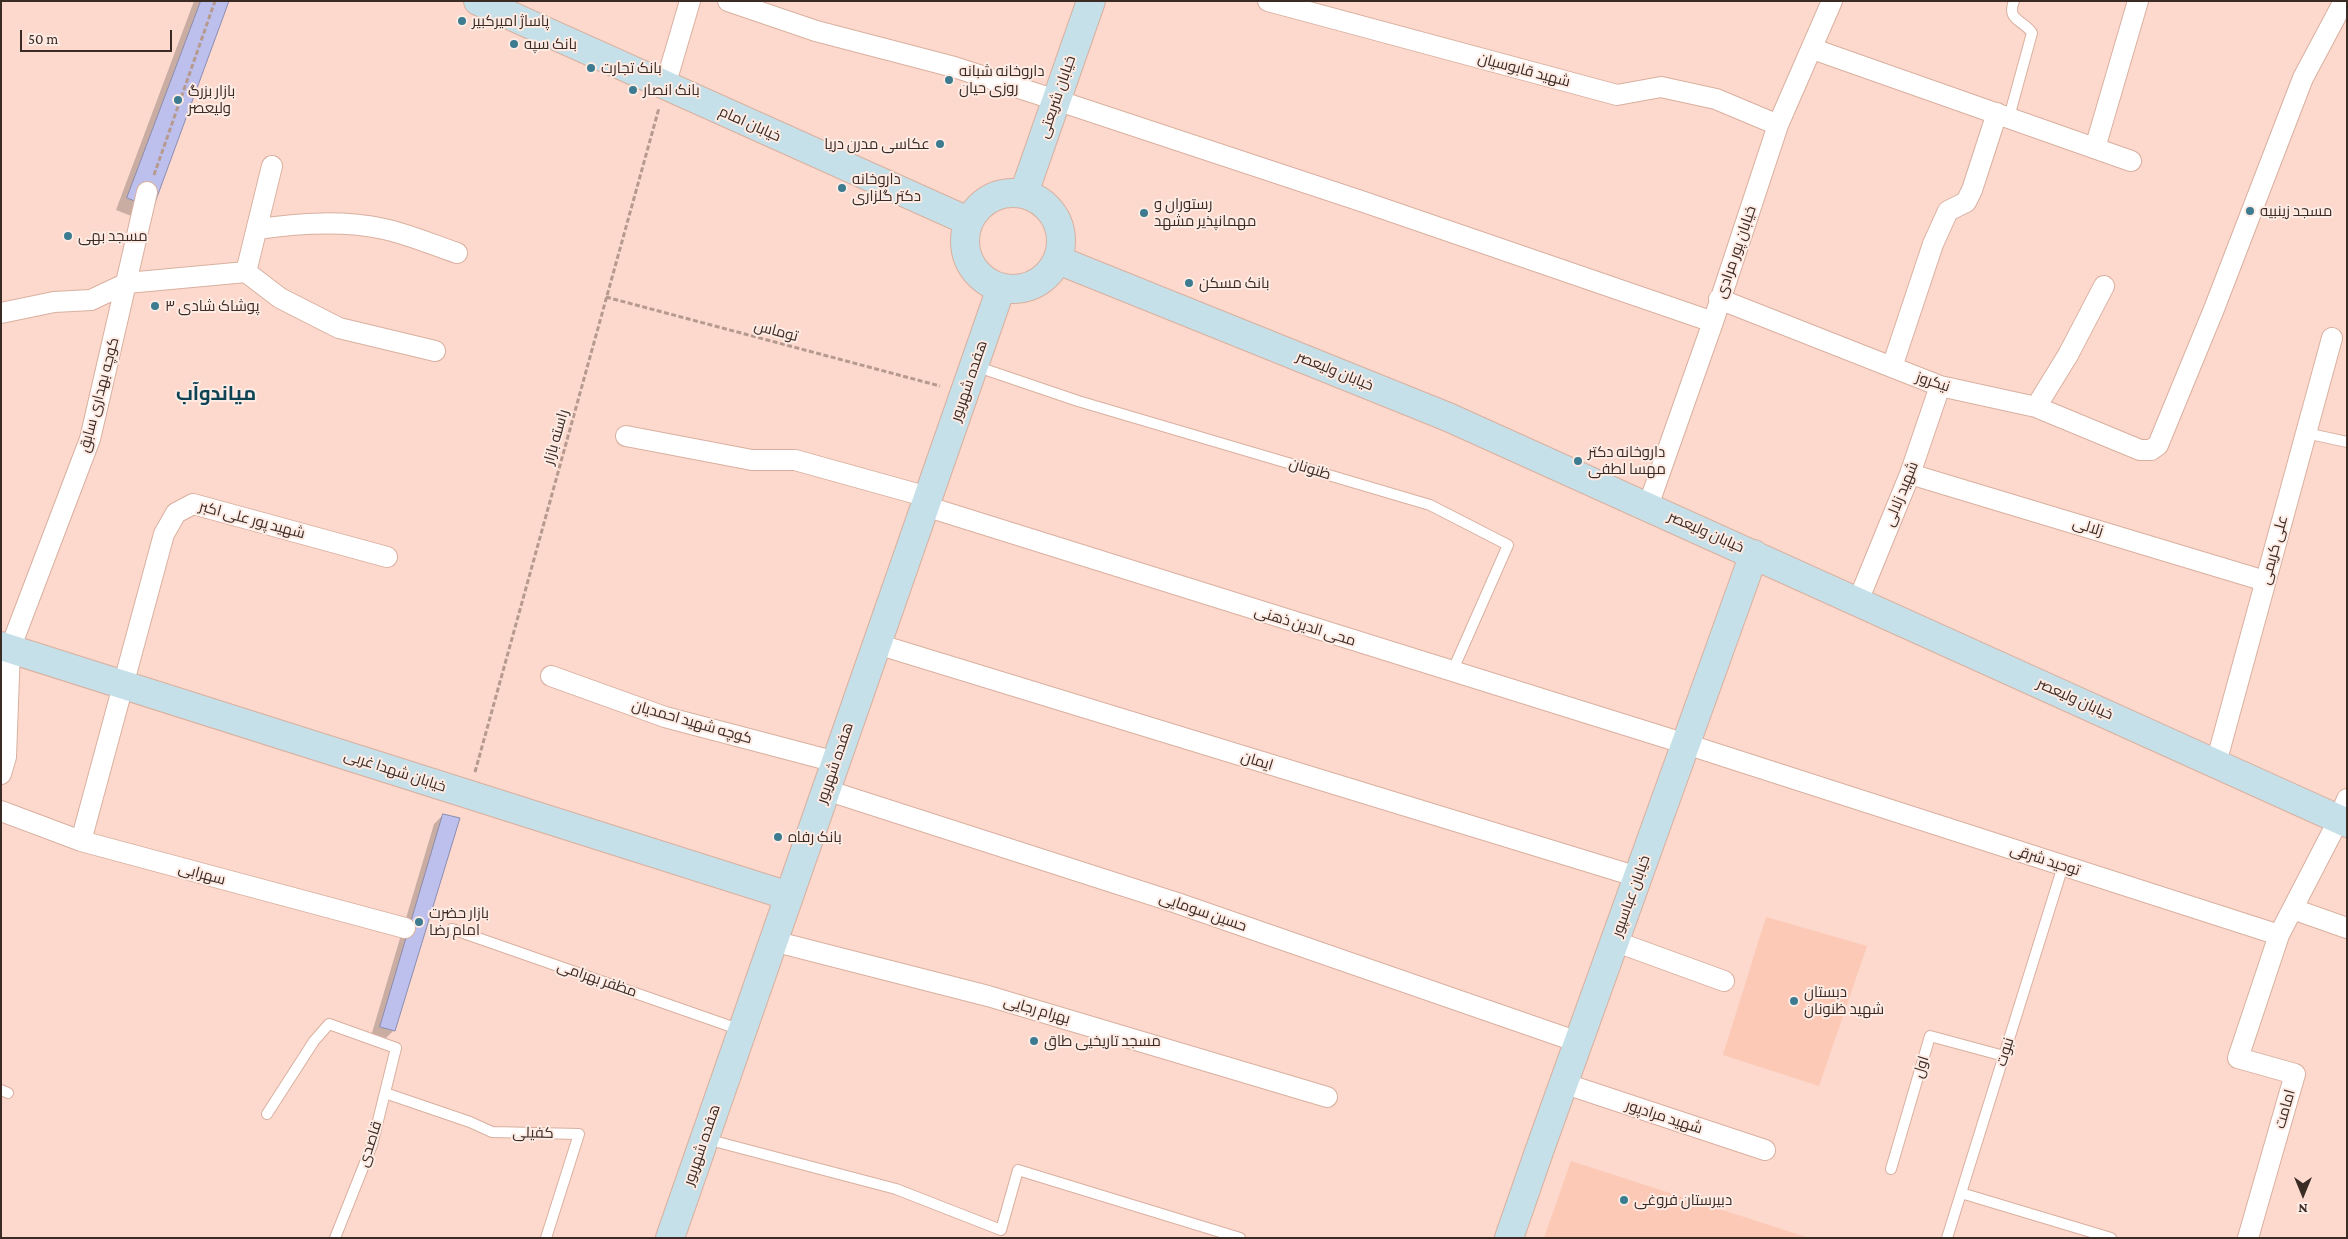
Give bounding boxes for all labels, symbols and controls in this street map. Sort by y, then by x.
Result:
place label: پاساژ امیرکبیر [472,12,549,30]
marker: پاساژ امیرکبیر [456,15,468,27]
scale bar [22,20,175,52]
text: 50 m [28,31,58,47]
place label: بانک سپه [524,35,577,53]
marker: بانک سپه [508,38,520,50]
street label: شهید قابوسیان [1476,49,1572,91]
street label: خیابان شریعتی [1034,53,1080,141]
place label: بانک تجارت [601,59,662,77]
marker: بانک تجارت [585,62,597,74]
place label: داروخانه شبانه روزی حیان [959,62,1045,97]
marker: داروخانه شبانه روزی حیان [943,74,955,86]
place label: بانک انصار [643,81,700,99]
place label: بازار بزرگ ولیعصر [188,82,235,117]
marker: بانک انصار [627,84,639,96]
marker: بازار بزرگ ولیعصر [172,94,184,106]
street label: خیابان امام [716,102,784,146]
place label: عکاسی مدرن دریا [824,135,930,153]
marker: عکاسی مدرن دریا [934,138,946,150]
place label: داروخانه دکتر گلزاری [852,170,921,205]
marker: داروخانه دکتر گلزاری [836,182,848,194]
place label: رستوران و مهمانپذیر مشهد [1154,195,1256,230]
place label: مسجد زینبیه [2260,202,2332,220]
street label: خیابان پور مرادی [1712,203,1760,301]
marker: مسجد زینبیه [2244,205,2256,217]
marker: رستوران و مهمانپذیر مشهد [1138,207,1150,219]
place label: مسجد بهی [78,227,148,245]
marker: مسجد بهی [62,230,74,242]
place label: بانک مسکن [1199,274,1269,292]
marker: بانک مسکن [1183,277,1195,289]
place label: پوشاک شادی ۳ [165,297,260,315]
marker: پوشاک شادی ۳ [149,300,161,312]
street label: توماس [752,316,800,346]
street label: کوچه بهداری سابق [75,336,123,454]
street label: هفده شهریور [947,338,991,424]
street label: خیابان ولیعصر [1294,347,1376,395]
street label: نیکروز [1914,368,1952,396]
district label: میاندوآب [176,382,256,406]
street label: راسته بازار [540,407,572,467]
place label: داروخانه دکتر مهسا لطفی [1588,443,1666,478]
street label: ظنونان [1287,454,1333,484]
marker: داروخانه دکتر مهسا لطفی [1572,455,1584,467]
street label: شهید زلالی [1880,459,1922,529]
street label: شهید پور علی اکبر [197,497,307,543]
street label: خیابان ولیعصر [1665,507,1747,557]
street label: علی کریمی [2256,513,2292,587]
street label: زلالی [2071,514,2105,540]
street label: محی الدین ذهنی [1252,602,1358,650]
street label: خیابان ولیعصر [2034,674,2116,724]
street label: کوچه شهید احمدیان [630,696,754,748]
street label: هفده شهریور [813,720,857,806]
street label: خیابان شهدا غربی [342,746,448,796]
street label: ایمان [1239,748,1275,774]
place label: بانک رفاه [788,828,842,846]
marker: بانک رفاه [772,831,784,843]
street label: توحید شرقی [2008,840,2082,880]
street label: خیابان عباسپور [1608,853,1654,939]
street label: سهرابی [176,859,228,889]
street label: حسین سومایی [1157,889,1249,935]
place label: بازار حضرت امام رضا [429,904,489,939]
marker: بازار حضرت امام رضا [413,916,425,928]
street label: مظفر بهرامی [555,957,639,1001]
place label: دبستان شهید ظنونان [1804,983,1884,1018]
street label: بهرام رجایی [1002,992,1072,1028]
marker: دبستان شهید ظنونان [1788,995,1800,1007]
place label: مسجد تاریخیی طاق [1044,1032,1161,1050]
marker: مسجد تاریخیی طاق [1028,1035,1040,1047]
street label: نبوت [1992,1036,2018,1068]
street label: اول [1909,1054,1933,1080]
street label: امامت [2271,1087,2299,1131]
street label: شهید مرادپور [1623,1096,1705,1138]
street label: هفده شهریور [680,1102,724,1188]
street label: قاصدی [354,1119,386,1169]
street label: کفیلی [512,1124,554,1142]
north arrow [2278,1169,2328,1219]
place label: دبیرستان فروغی [1634,1191,1732,1209]
marker: دبیرستان فروغی [1618,1194,1630,1206]
text: N [2298,1201,2308,1217]

